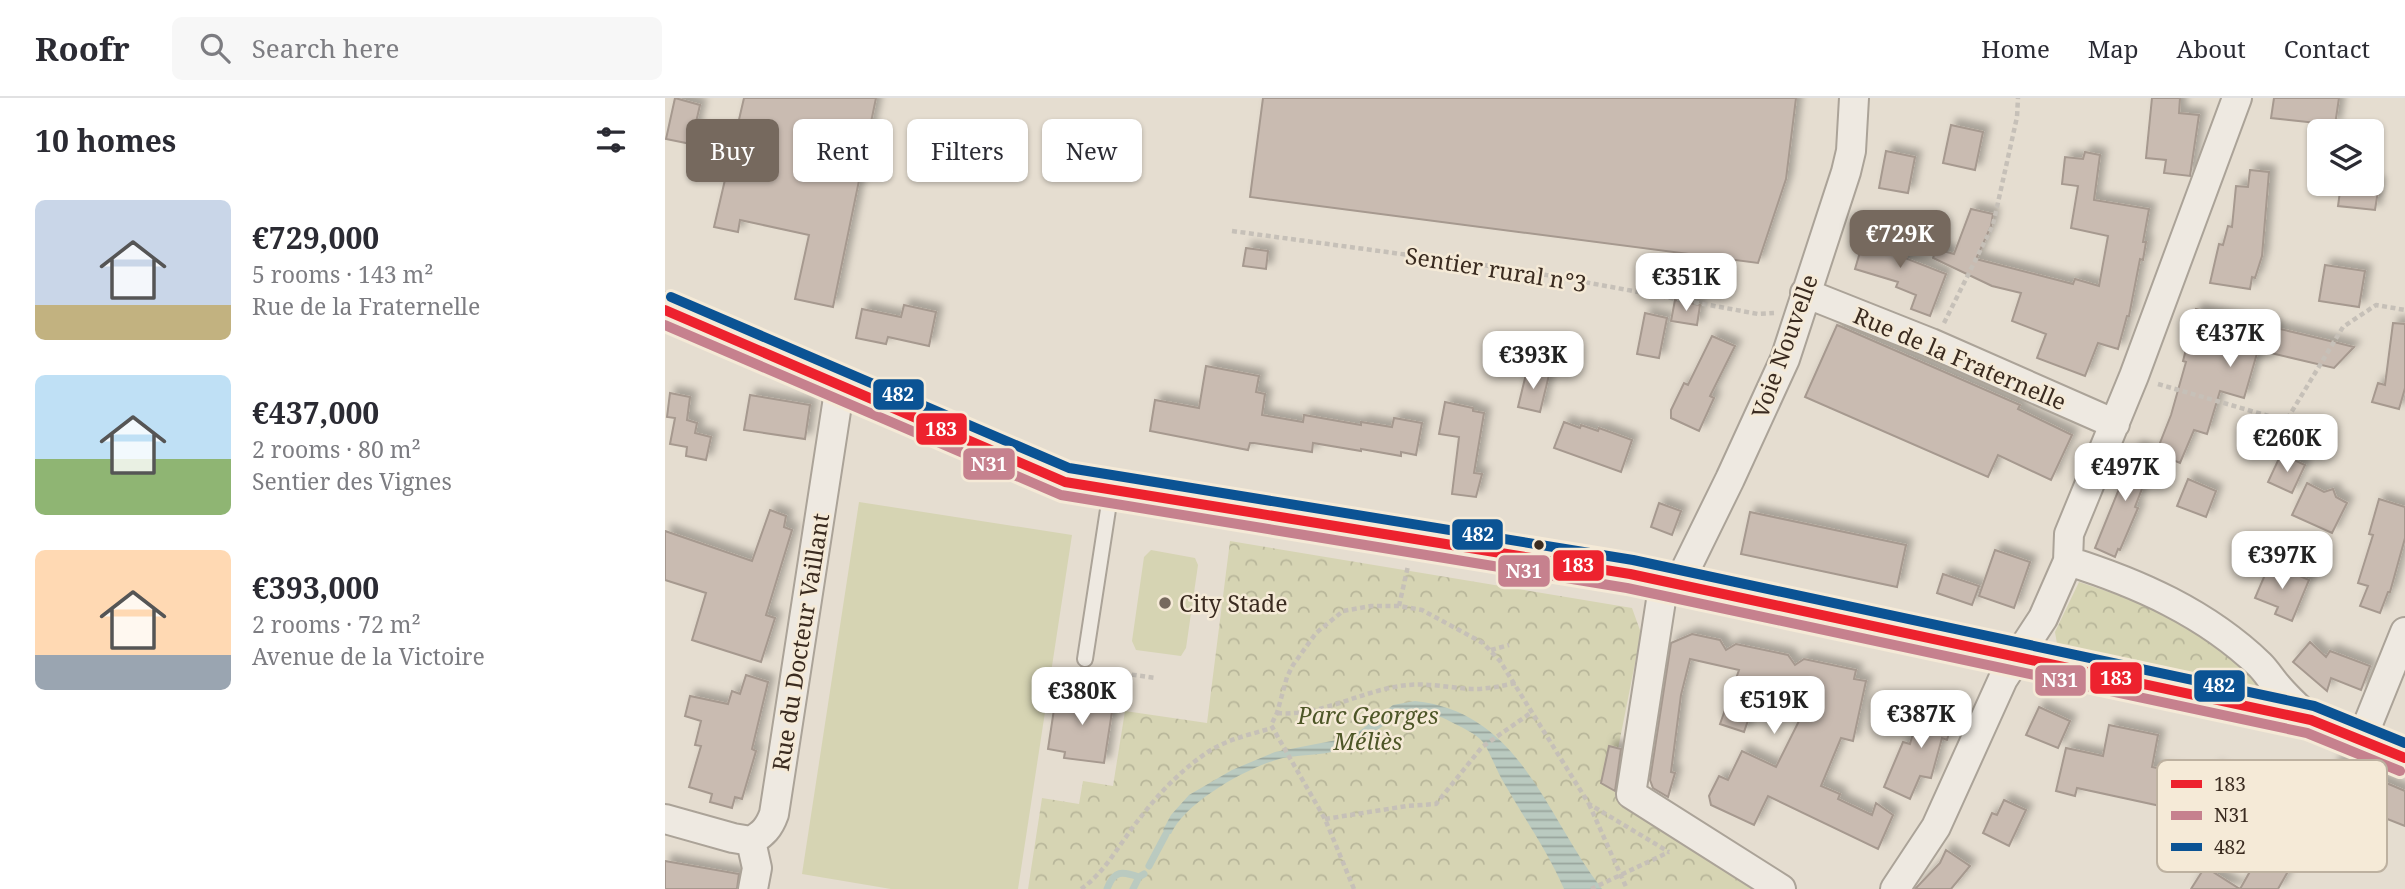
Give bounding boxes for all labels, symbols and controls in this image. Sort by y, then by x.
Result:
search box [172,17,662,80]
text: Roofr [35,26,130,71]
icon: search [196,29,234,67]
text: Search here [252,30,399,66]
text: Home [1981,32,2050,65]
text: Map [2088,32,2139,65]
text: About [2177,32,2246,65]
text: Contact [2284,32,2370,65]
chip: Buy [686,119,779,182]
chip: Rent [793,119,893,182]
chip: Filters [907,119,1028,182]
chip: New [1042,119,1142,182]
map controls [2307,119,2384,196]
button: layers [2307,119,2384,196]
text: 10 homes [35,120,176,161]
icon: filters [592,121,630,159]
pin: €729K [1851,211,1949,270]
text: €729,000 [252,217,379,258]
text: €729K [1866,217,1934,249]
icon: home [91,228,175,312]
street label: Sentier rural n°3 [1403,239,1589,299]
pin: €351K [1637,254,1735,313]
text: 5 rooms · 143 m² [252,258,434,290]
text: €351K [1652,260,1720,292]
street label: Voie Nouvelle [1743,270,1825,422]
text: Rue de la Fraternelle [252,290,480,322]
street label: Rue de la Fraternelle [1849,299,2071,417]
pin: €437K [2181,310,2279,369]
text: €437K [2196,316,2264,348]
pin: €393K [1484,331,1582,391]
text: €393K [1499,338,1567,370]
line badge: 482 [872,378,925,411]
text: 482 [882,381,914,407]
text: €437,000 [252,392,379,433]
icon: home [91,403,175,487]
line badge: 183 [915,412,968,446]
pin: €260K [2238,414,2336,474]
text: 183 [925,416,957,442]
text: €260K [2253,421,2321,453]
text: 2 rooms · 80 m² [252,433,421,465]
pin: €497K [2076,444,2174,503]
line badge: N31 [962,447,1016,481]
text: €497K [2091,450,2159,482]
text: N31 [971,451,1007,477]
text: Sentier des Vignes [252,465,452,497]
street label: Rue du Docteur Vaillant [764,511,836,773]
line badge: 482 [1451,518,1504,551]
text: 482 [1462,521,1494,547]
pin: €397K [2233,532,2331,591]
unlabelled marker [1532,538,1546,552]
text: €397K [2248,538,2316,570]
line badge: 183 [1552,549,1605,582]
text: 183 [1562,552,1594,578]
line badge: N31 [1497,554,1551,588]
text: N31 [1506,558,1542,584]
text: €393,000 [252,567,379,608]
icon: home [91,578,175,662]
place label: City Stade [1179,587,1288,619]
marker: City Stade [1157,595,1173,611]
text: 2 rooms · 72 m² [252,608,421,640]
text: Avenue de la Victoire [252,640,485,672]
line badge: 183 [2089,661,2143,695]
line badge: N31 [2034,664,2087,697]
text: 183 [2100,665,2132,691]
text: N31 [2042,667,2078,693]
pin: €380K [1033,668,1131,727]
line badge: 482 [2193,669,2246,703]
text: 482 [2203,672,2235,698]
text: €380K [1048,674,1116,706]
pin: €519K [1725,676,1823,736]
text: €519K [1740,683,1808,715]
pin: €387K [1872,690,1970,750]
text: €387K [1887,697,1955,729]
park label: Parc Georges Méliès [1296,699,1439,757]
legend [2157,760,2387,872]
text: 183 [2214,771,2246,797]
text: N31 [2214,802,2250,828]
text: 482 [2214,834,2246,860]

